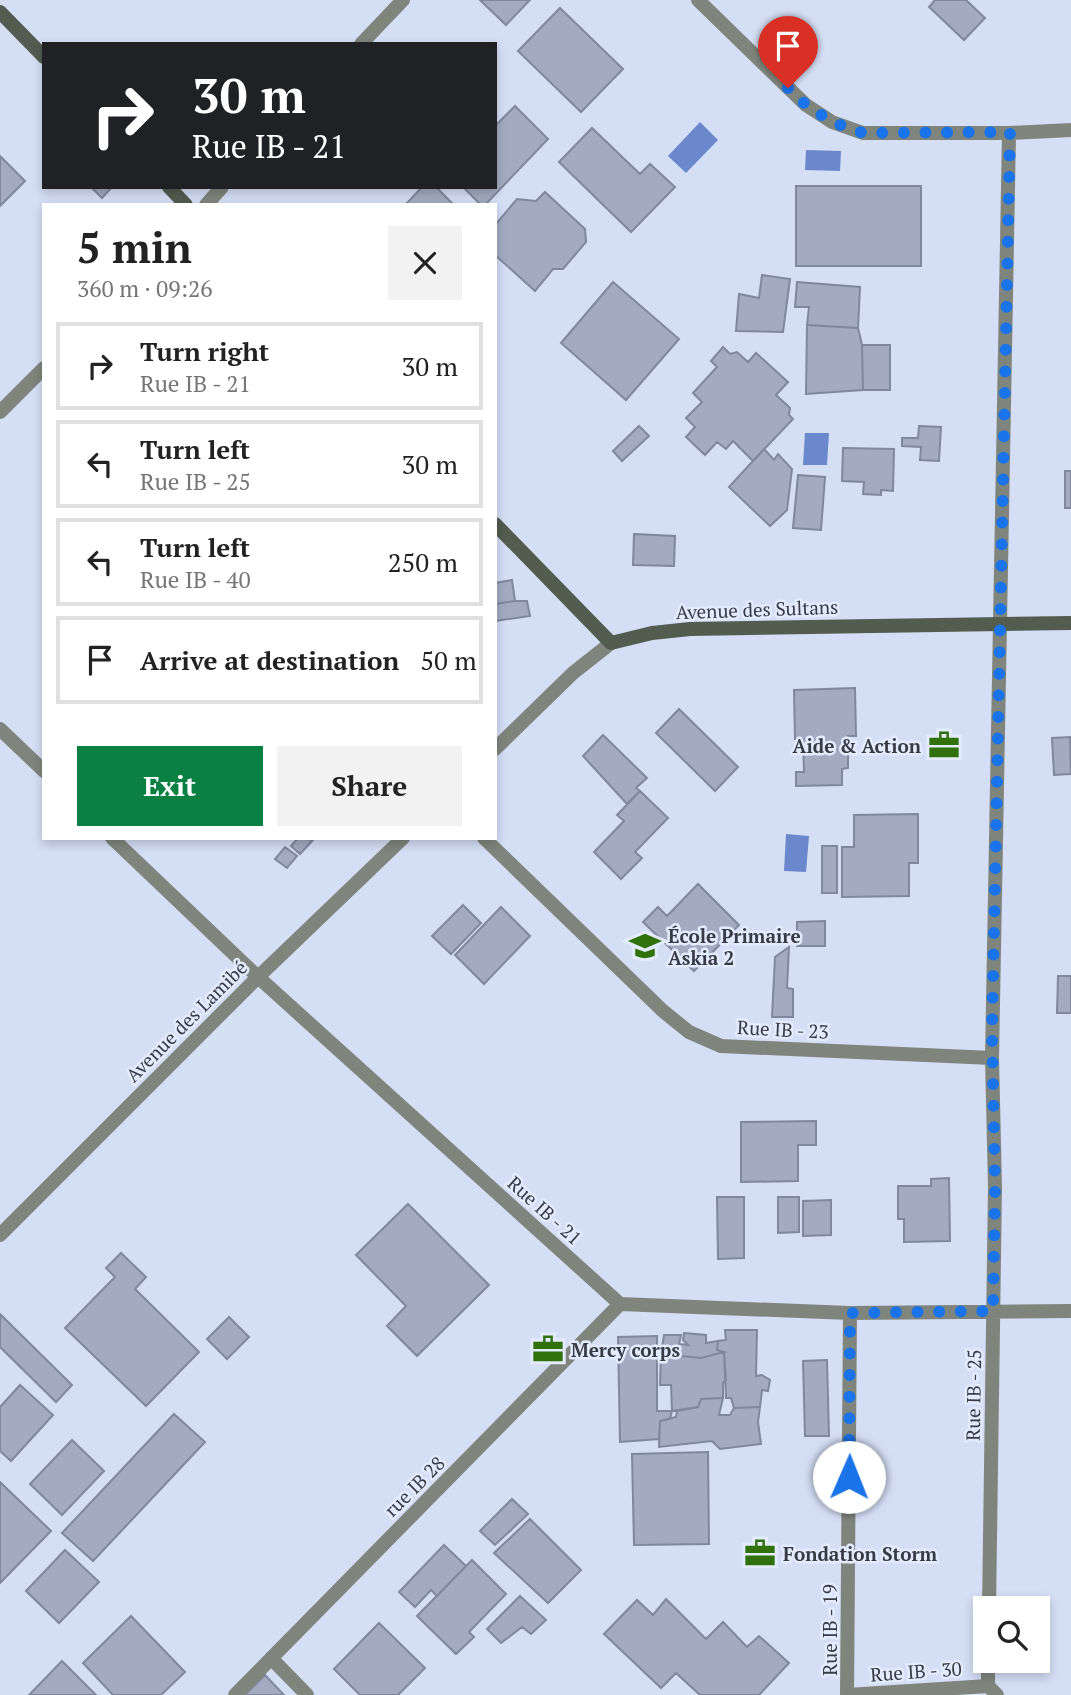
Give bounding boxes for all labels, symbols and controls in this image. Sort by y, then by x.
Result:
pin [758,16,818,88]
icon: arrive [769,27,807,65]
text: 30 m [192,62,306,127]
icon: right [77,70,168,161]
text: Rue IB - 21 [192,125,346,167]
text: 5 min [77,219,192,275]
button: close [388,226,462,300]
text: 360 m · 09:26 [77,273,212,304]
text: Turn right [140,334,269,368]
icon: right [81,347,119,385]
text: 30 m [402,349,458,383]
text: Rue IB - 21 [140,368,251,399]
text: Turn left [140,432,250,466]
icon: left [81,445,119,483]
text: 30 m [402,447,458,481]
text: Rue IB - 25 [140,466,251,497]
text: Turn left [140,530,250,564]
icon: left [81,543,119,581]
text: 250 m [388,545,458,579]
text: Rue IB - 40 [140,564,251,595]
street label: Avenue des Sultans [675,594,839,624]
icon: arrive [81,641,119,679]
text: Arrive at destination [140,643,399,677]
text: 50 m [420,643,477,677]
office icon: Aide & Action [927,728,961,762]
place label: Aide & Action [793,733,922,758]
button: Exit [77,746,263,826]
button: Share [277,746,462,826]
place label: École Primaire Askia 2 [668,923,801,970]
school or university icon: École Primaire Askia 2 [628,929,662,963]
street label: Avenue des Lamibé [120,955,252,1087]
street label: Rue IB - 23 [737,1014,829,1044]
street label: Rue IB - 21 [503,1170,587,1250]
office icon: Mercy corps [531,1332,565,1366]
place label: Mercy corps [571,1337,680,1362]
street label: Rue IB - 25 [960,1349,986,1441]
position arrow [812,1440,886,1514]
street label: rue IB 28 [378,1450,450,1522]
office icon: Fondation Storm [743,1536,777,1570]
place label: Fondation Storm [783,1541,938,1566]
street label: Rue IB - 19 [817,1584,842,1676]
map controls [973,1596,1050,1673]
button: search [973,1596,1050,1673]
street label: Rue IB - 30 [869,1655,963,1687]

